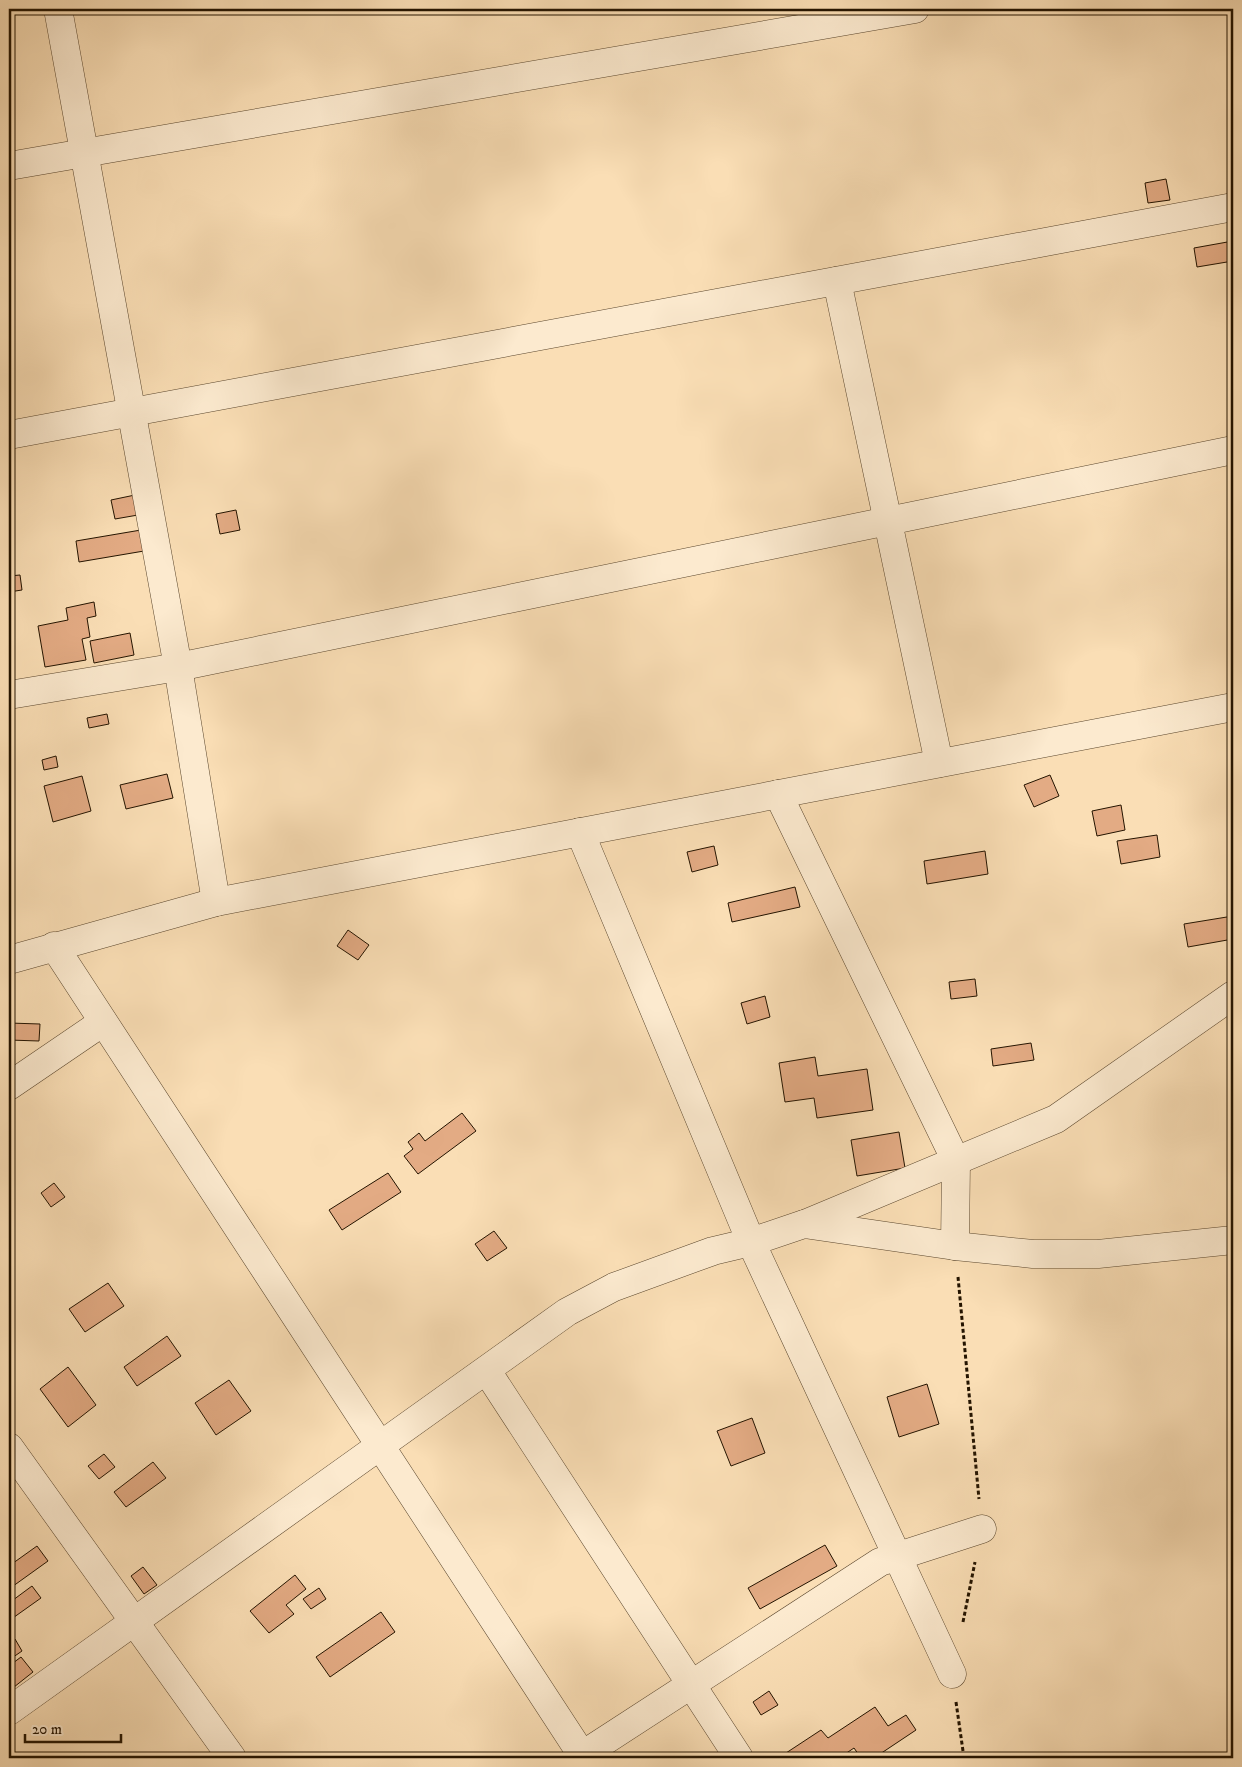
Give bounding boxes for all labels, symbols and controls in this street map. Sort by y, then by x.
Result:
scale bar [25,1712,121,1744]
text: 20 m [32,1720,62,1739]

